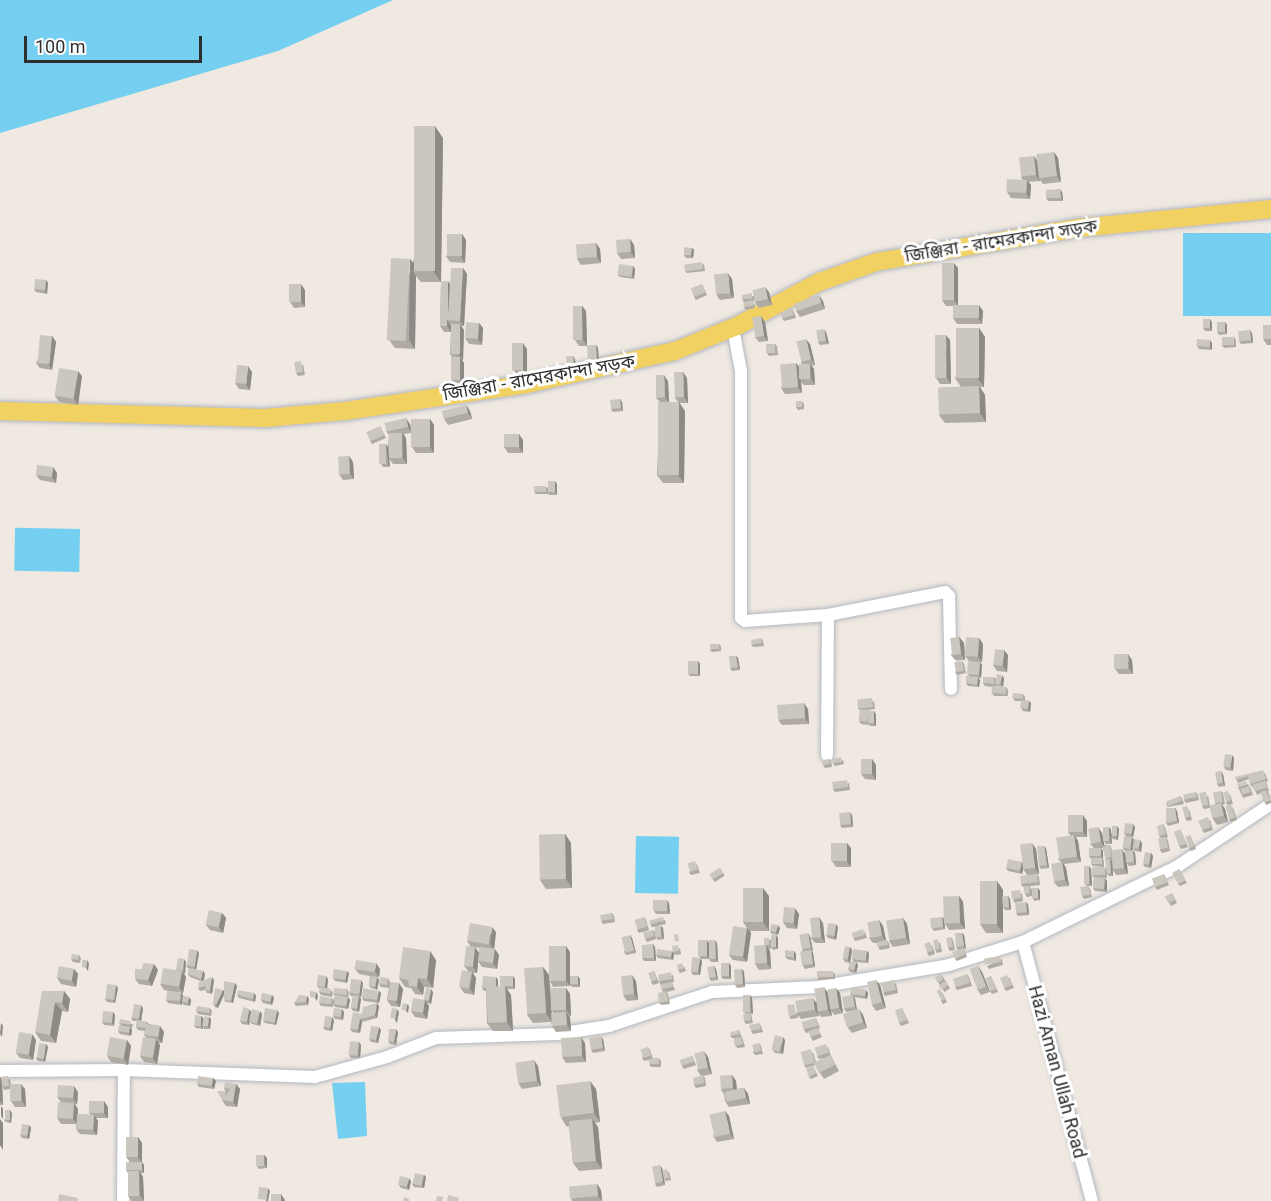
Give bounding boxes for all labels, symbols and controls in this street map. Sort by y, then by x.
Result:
scale bar [27,24,206,62]
text: 100 m [35,36,86,57]
street label: জিঞ্জিরা - রামেরকান্দা সড়ক [903,215,1099,267]
street label: জিঞ্জিরা - রামেরকান্দা সড়ক [441,350,637,406]
street label: Hazi Aman Ullah Road [1024,983,1090,1161]

